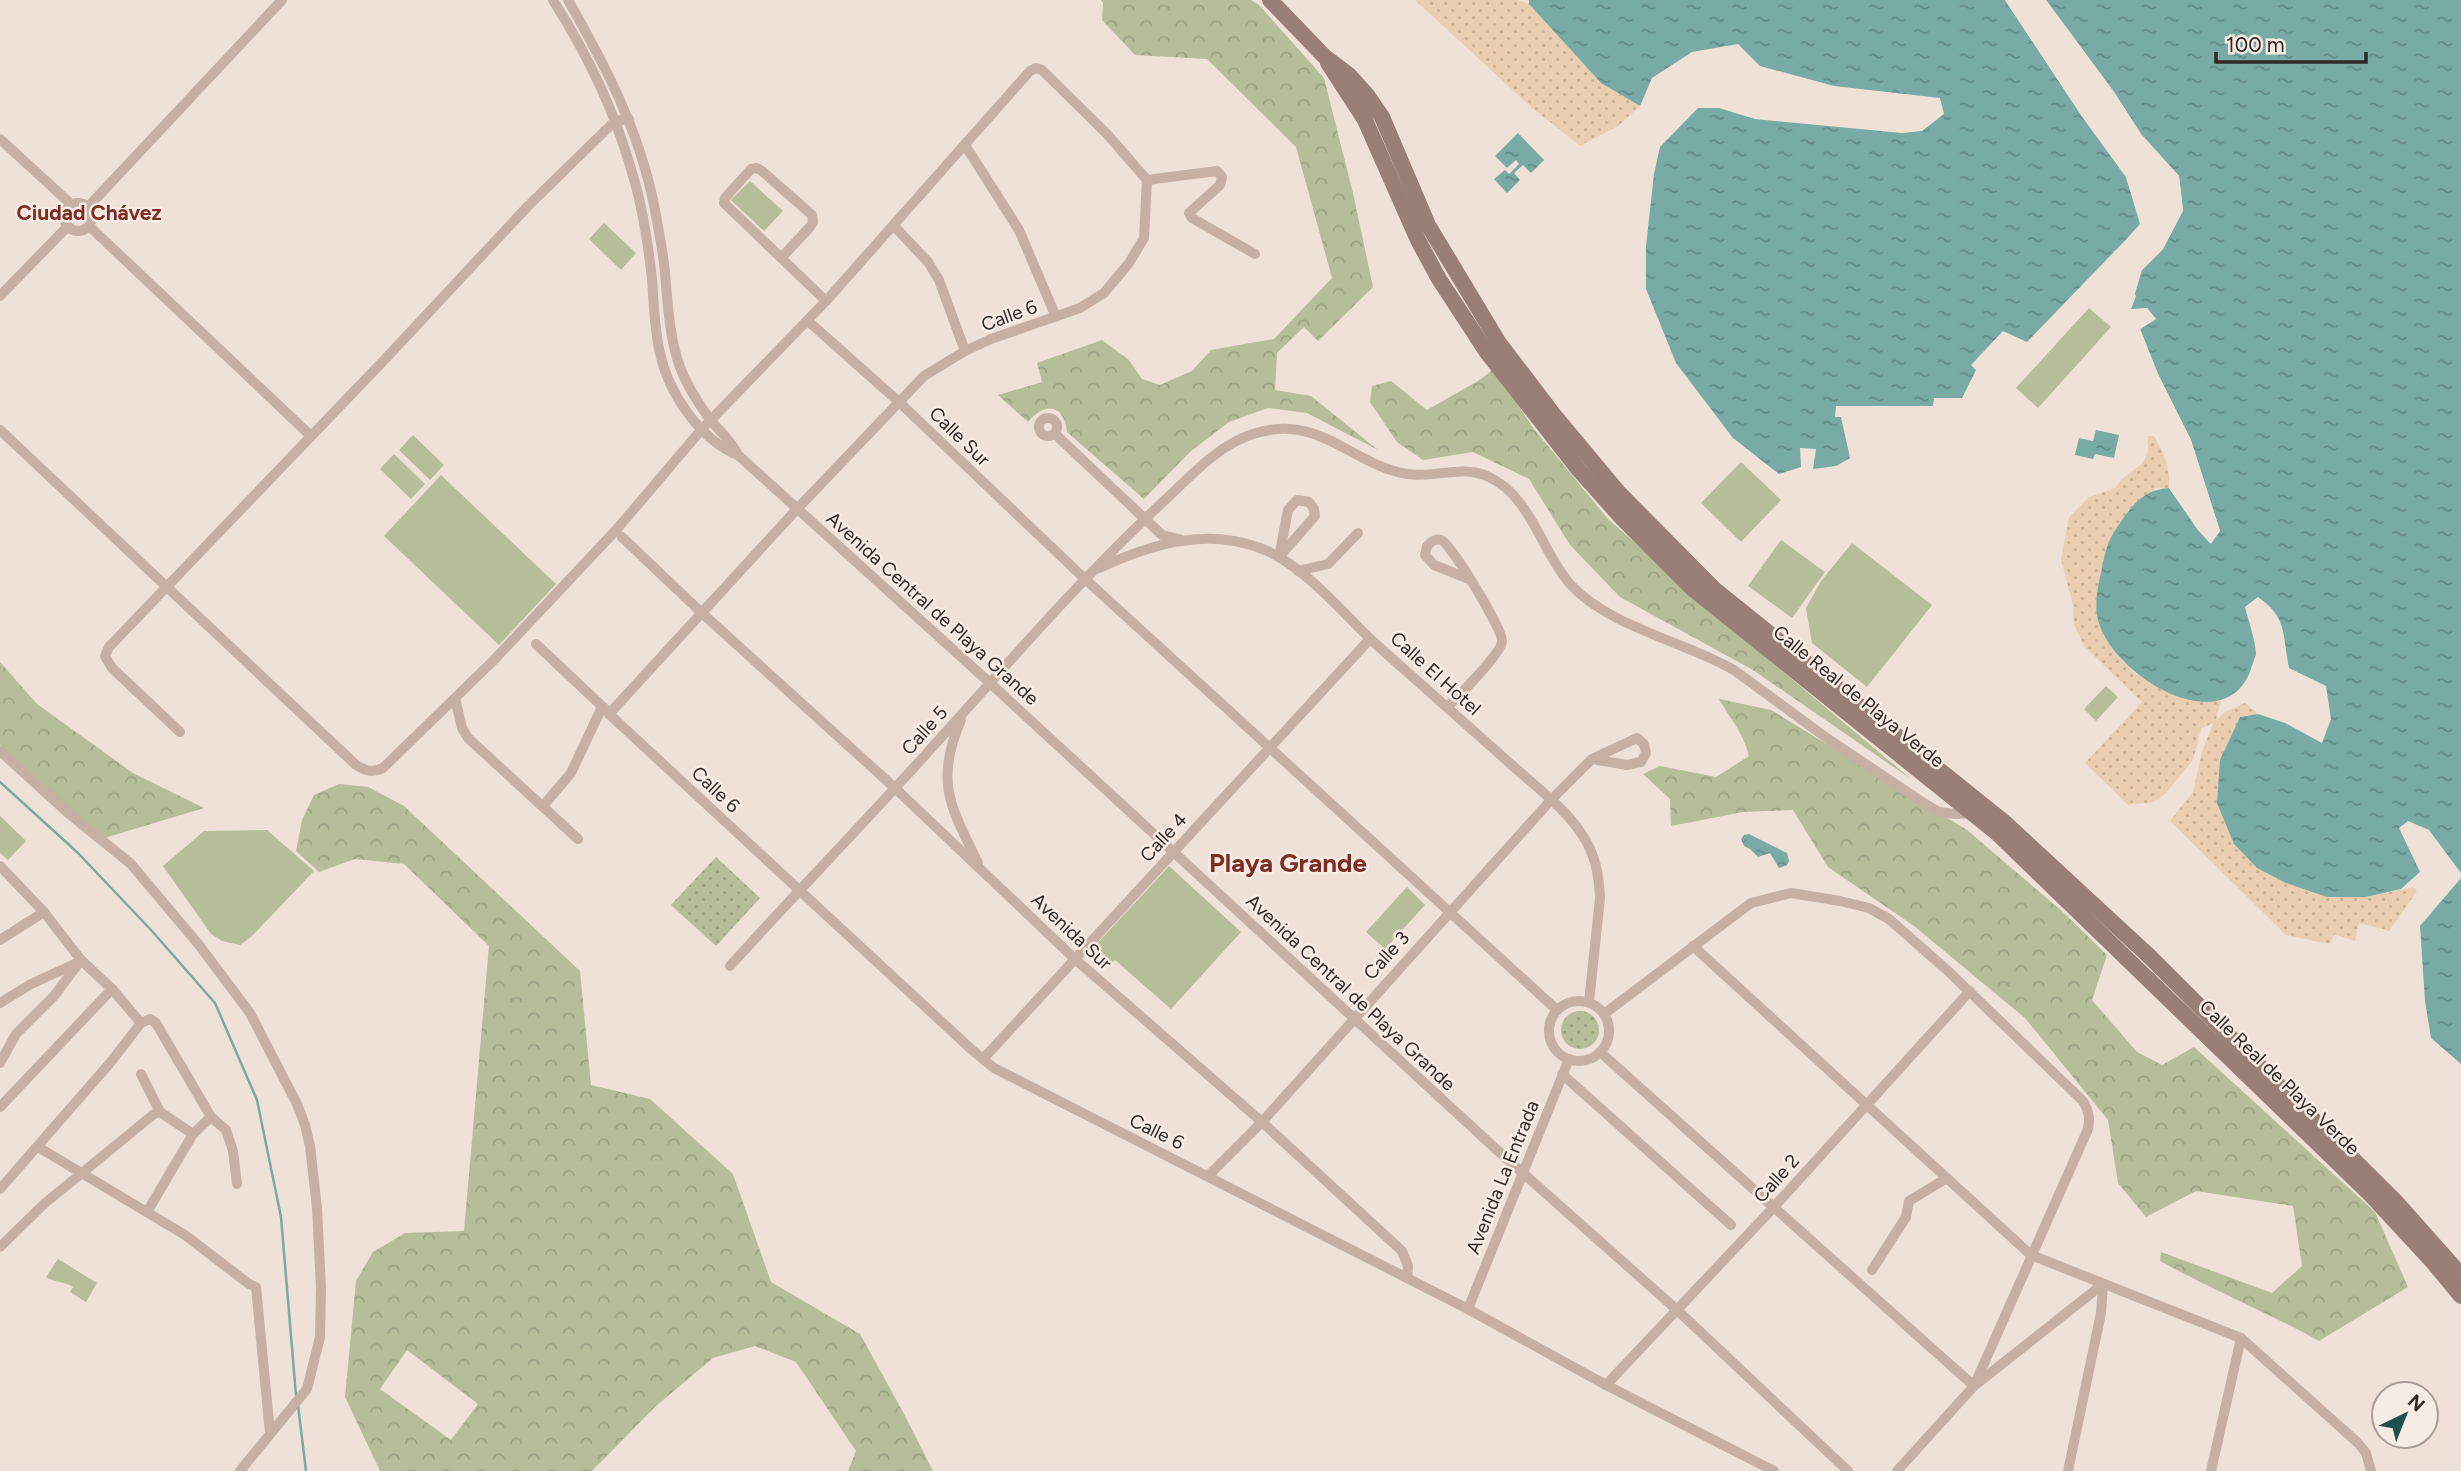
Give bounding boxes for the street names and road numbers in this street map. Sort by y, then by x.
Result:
street label: Calle 6 [978,295,1040,336]
street label: Calle Sur [925,402,995,471]
street label: Avenida Central de Playa Grande [822,507,1044,710]
street label: Calle Real de Playa Verde [1769,620,1949,772]
street label: Calle El Hotel [1386,627,1486,720]
street label: Calle 5 [897,701,952,759]
street label: Calle 6 [687,761,745,818]
street label: Calle 4 [1135,808,1192,867]
street label: Avenida Sur [1027,888,1117,975]
street label: Avenida Central de Playa Grande [1241,889,1460,1096]
street label: Calle 3 [1359,926,1414,984]
street label: Calle Real de Playa Verde [2195,995,2364,1160]
street label: Avenida La Entrada [1461,1097,1544,1257]
street label: Calle 6 [1126,1108,1188,1155]
street label: Calle 2 [1749,1149,1804,1207]

